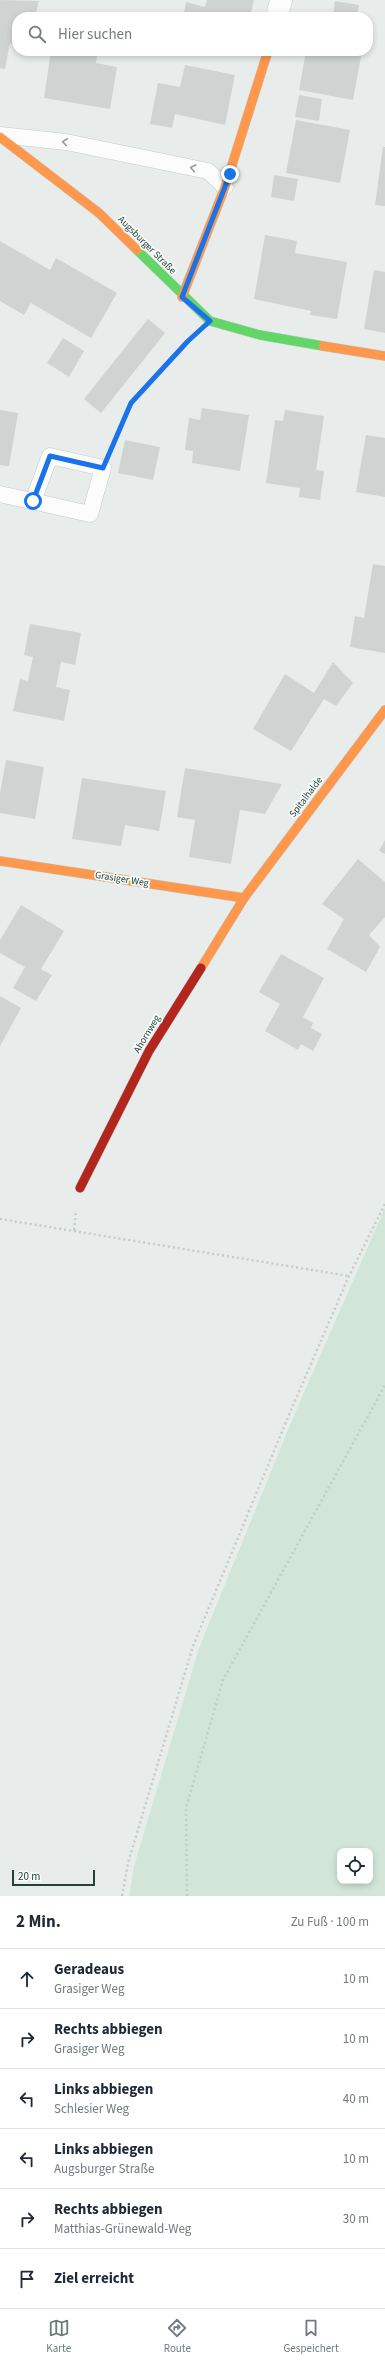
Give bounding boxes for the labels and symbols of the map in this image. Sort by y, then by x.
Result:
one-way arrow [62,138,68,147]
one-way arrow [190,164,196,172]
route end [221,165,239,183]
street label: Augsburger Straße [115,213,179,277]
route start [24,492,42,510]
street label: Spitalhalde [286,774,326,820]
street label: Grasiger Weg [94,868,150,890]
street label: Ahornweg [130,1012,164,1056]
scale bar [12,1868,95,1887]

